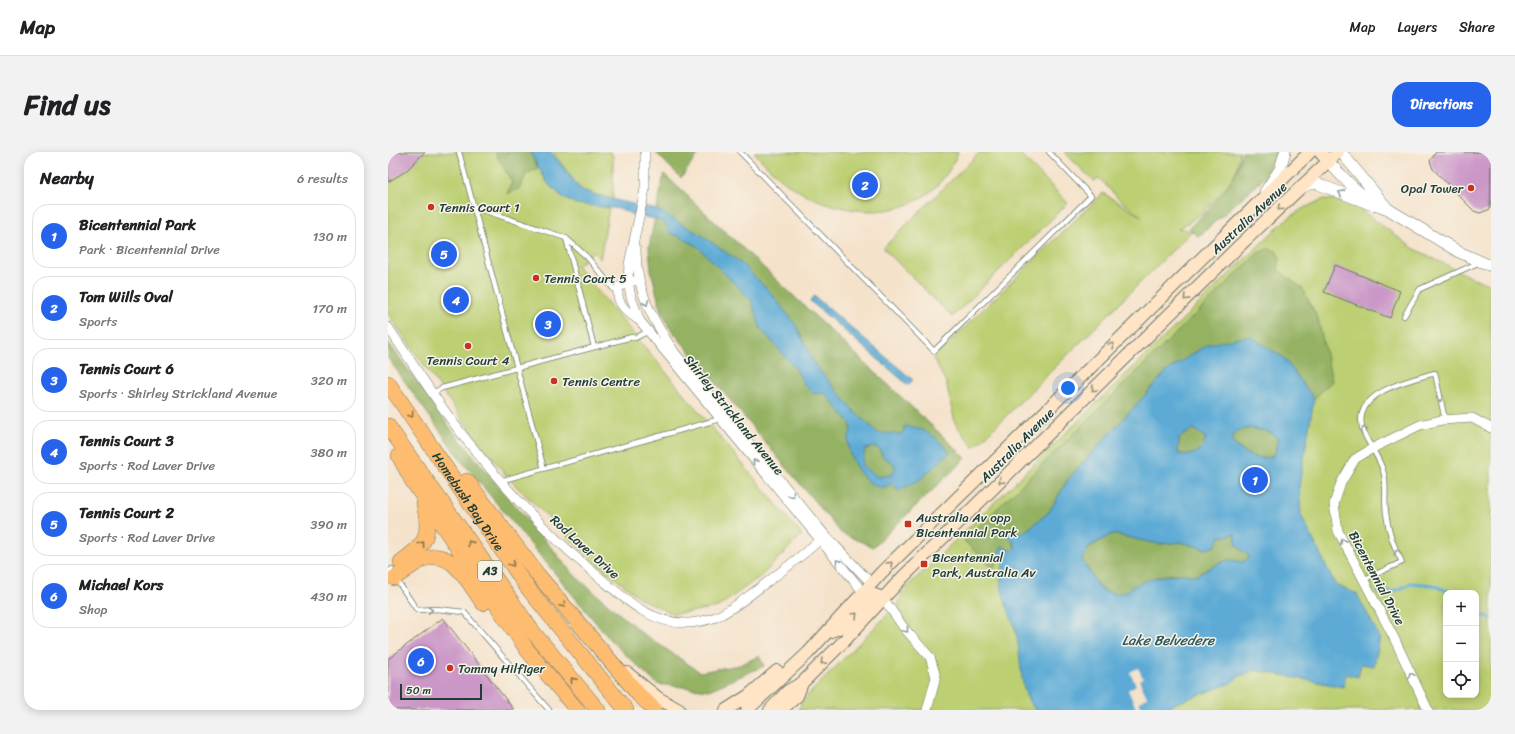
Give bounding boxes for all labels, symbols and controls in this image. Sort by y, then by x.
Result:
text: Map [20,11,55,44]
text: Map [1350,15,1375,40]
text: Layers [1397,15,1437,40]
text: Share [1459,15,1495,40]
text: Find us [24,80,111,129]
button: Directions [1392,82,1491,127]
text: Nearby [40,163,94,193]
text: 6 results [297,167,348,190]
pin: 2 [852,170,878,200]
street label: Australia Avenue [1205,176,1293,261]
place label: Opal Tower [1401,177,1464,200]
marker: Opal Tower [1466,183,1476,193]
one-way arrow [1337,190,1345,198]
place label: Tennis Court 1 [439,196,520,219]
marker: Tennis Court 1 [426,202,436,212]
one-way arrow [1277,203,1285,211]
text: Bicentennial Park [79,212,196,238]
text: 1 [51,225,57,248]
text: 130 m [313,225,347,248]
text: Park · Bicentennial Drive [79,238,220,261]
pin: 5 [431,239,457,269]
place label: Tennis Court 5 [544,267,627,290]
marker: Tennis Court 5 [531,273,541,283]
text: Tom Wills Oval [79,284,173,310]
pin: 4 [443,285,469,315]
one-way arrow [1183,293,1191,301]
text: 2 [50,297,58,320]
text: 170 m [312,297,347,320]
one-way arrow [641,299,649,306]
pin: 3 [535,309,561,339]
text: Sports [79,310,117,333]
marker: Tennis Court 4 [463,341,473,351]
one-way arrow [1107,342,1115,350]
place label: Tennis Court 4 [426,349,510,372]
street label: Shirley Strickland Avenue [678,349,790,481]
text: Tennis Court 6 [79,356,174,382]
text: 3 [50,369,58,392]
text: 320 m [311,369,347,392]
place label: Tennis Centre [562,370,640,393]
marker: Tennis Centre [549,376,559,386]
your location [1058,378,1078,398]
text: Sports · Shirley Strickland Avenue [79,382,277,405]
one-way arrow [1091,384,1099,392]
one-way arrow [1436,396,1444,402]
street label: Australia Avenue [973,402,1060,489]
one-way arrow [406,411,414,418]
one-way arrow [1360,425,1369,432]
text: Tennis Court 3 [79,428,174,454]
text: 4 [50,441,58,464]
text: 380 m [310,441,347,464]
street label: Homebush Bay Drive [426,447,511,556]
text: Sports · Rod Laver Drive [79,454,215,477]
one-way arrow [753,460,760,467]
pin: 1 [1242,465,1268,495]
one-way arrow [998,476,1006,483]
one-way arrow [787,491,794,498]
text: Tennis Court 2 [79,500,174,526]
place label: Australia Av opp Bicentennial Park [915,506,1017,544]
street label: Rod Laver Drive [545,509,626,585]
text: 5 [50,513,58,536]
text: 390 m [310,513,347,536]
marker: Australia Av opp Bicentennial Park [903,519,913,529]
text: Sports · Rod Laver Drive [79,526,215,549]
street label: Bicentennial Drive [1342,527,1412,630]
one-way arrow [1340,538,1348,545]
one-way arrow [468,540,475,547]
one-way arrow [417,541,424,548]
place label: Bicentennial Park, Australia Av [932,546,1037,584]
one-way arrow [1394,549,1402,556]
marker: Bicentennial Park, Australia Av [919,559,929,569]
one-way arrow [507,560,515,567]
one-way arrow [835,560,842,567]
road number: A3 [478,561,502,581]
one-way arrow [885,561,893,569]
text: Michael Kors [79,572,163,598]
text: 6 [50,585,58,608]
text: 430 m [310,585,347,608]
map controls [1443,590,1479,698]
button: + [1443,590,1479,626]
text: Shop [79,598,107,621]
one-way arrow [558,600,565,608]
one-way arrow [427,605,433,614]
one-way arrow [850,612,858,620]
one-way arrow [901,625,908,632]
button: − [1443,626,1479,662]
water label: Lake Belvedere [1122,628,1215,653]
pin: 6 [408,646,434,676]
place label: Tommy Hilfiger [458,657,546,680]
one-way arrow [820,657,828,665]
button: locate [1443,662,1479,698]
marker: Tommy Hilfiger [445,663,455,673]
one-way arrow [1408,672,1416,679]
one-way arrow [571,678,578,685]
text: 50 m [406,681,431,700]
scale bar [400,682,482,701]

